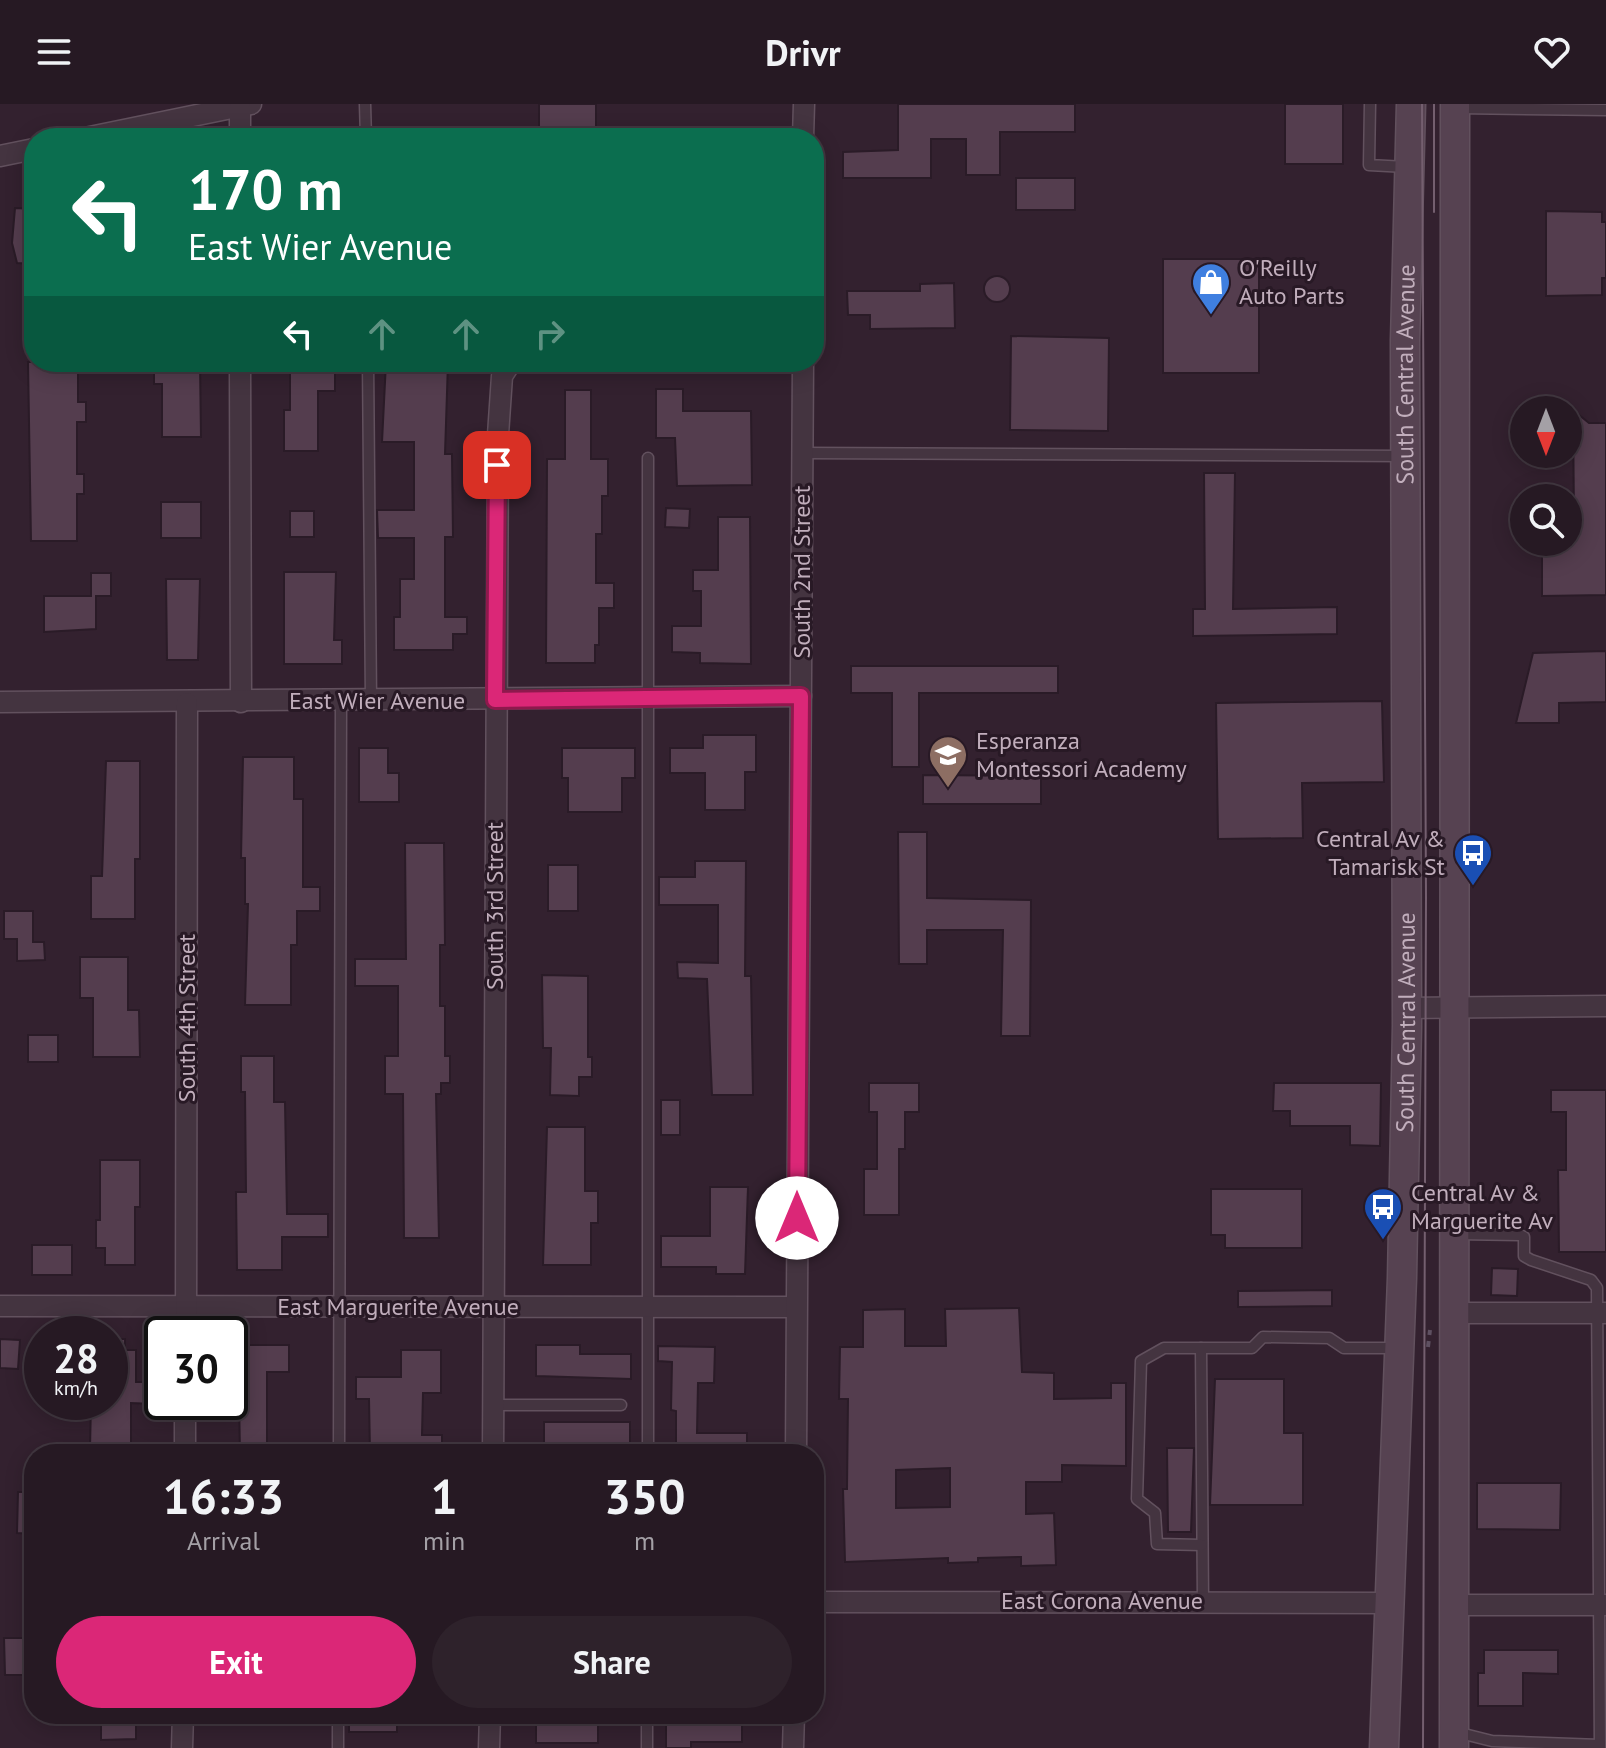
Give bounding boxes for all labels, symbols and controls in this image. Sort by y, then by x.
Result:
text: Drivr [765,29,841,76]
icon: menu [32,30,76,74]
icon: heart [1530,30,1574,74]
text: 170 m [188,153,343,225]
icon: left [56,160,160,264]
text: East Wier Avenue [188,223,452,270]
place label: O'Reilly Auto Parts [1239,252,1345,311]
shop icon: O'Reilly Auto Parts [1190,261,1232,316]
street label: South Central Avenue [1389,264,1422,485]
icon: left [276,312,320,356]
icon: ahead [360,312,404,356]
icon: ahead [444,312,488,356]
icon: right [528,312,572,356]
north arrow [1510,396,1582,468]
map controls [1510,396,1582,556]
pin [463,431,531,499]
icon: arrive [475,443,519,487]
button: search [1510,484,1582,556]
street label: South 2nd Street [786,485,817,659]
street label: East Wier Avenue [289,685,465,716]
place label: Esperanza Montessori Academy [976,725,1187,784]
school or university icon: Esperanza Montessori Academy [927,734,969,789]
street label: South 3rd Street [479,822,510,990]
place label: Central Av & Tamarisk St [1316,823,1445,882]
bus stop icon: Central Av & Tamarisk St [1452,832,1494,887]
street label: South Central Avenue [1389,912,1422,1133]
street label: South 4th Street [171,934,202,1102]
position arrow [755,1176,839,1260]
place label: Central Av & Marguerite Av [1411,1177,1554,1236]
bus stop icon: Central Av & Marguerite Av [1362,1186,1404,1241]
street label: East Marguerite Avenue [277,1291,519,1322]
speed limit sign: 30 [144,1316,248,1420]
text: 28 [53,1332,99,1384]
text: km/h [54,1375,98,1401]
text: 16:33 [163,1465,284,1527]
text: 1 [430,1465,458,1527]
text: 350 [604,1465,685,1527]
text: Arrival [187,1524,260,1557]
text: min [423,1524,465,1557]
text: m [634,1524,655,1557]
street label: East Corona Avenue [1001,1585,1203,1616]
button: Exit [56,1616,416,1708]
button: Share [432,1616,792,1708]

